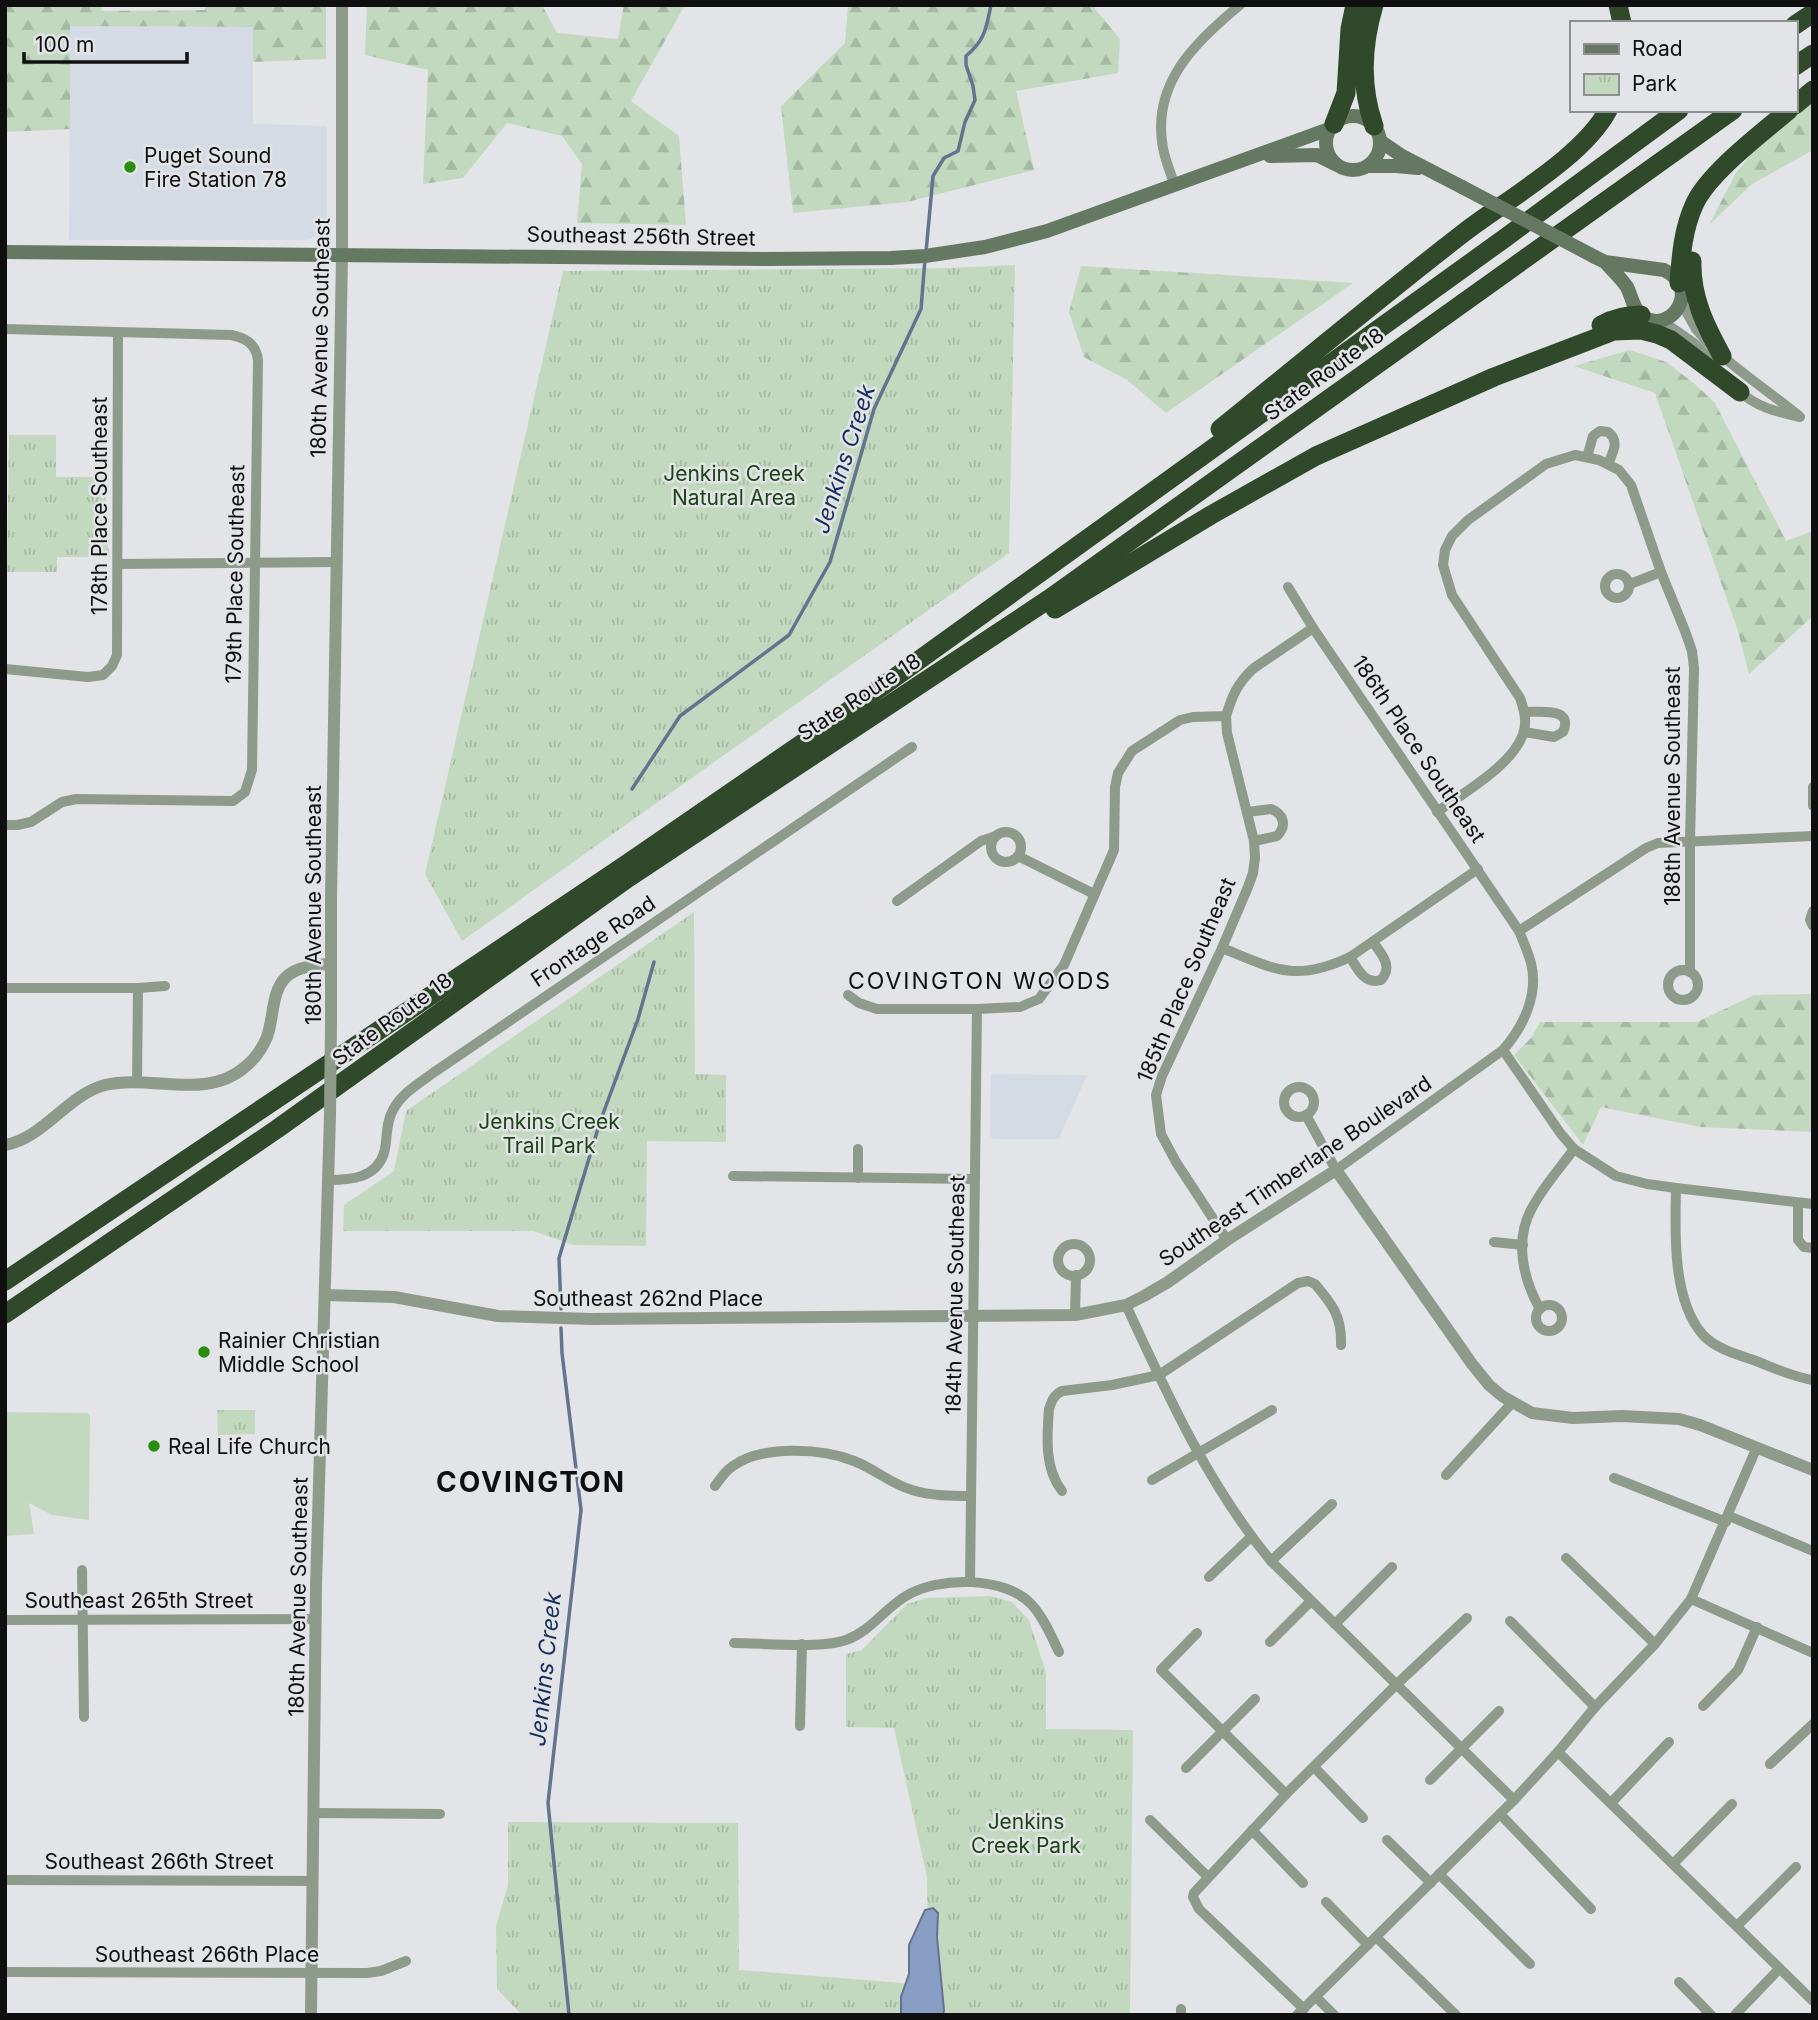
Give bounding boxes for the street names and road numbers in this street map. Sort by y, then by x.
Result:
street label: 180th Avenue Southeast [305,218,335,458]
street label: Southeast 256th Street [526,222,756,250]
street label: State Route 18 [1259,322,1389,426]
street label: 178th Place Southeast [87,397,112,615]
street label: 179th Place Southeast [221,464,249,684]
street label: State Route 18 [793,648,925,746]
street label: 186th Place Southeast [1347,651,1491,847]
street label: 188th Avenue Southeast [1660,666,1685,906]
street label: 180th Avenue Southeast [301,785,326,1025]
street label: 185th Place Southeast [1132,874,1241,1086]
street label: Frontage Road [526,890,660,992]
street label: State Route 18 [327,967,457,1071]
street label: Southeast Timberlane Boulevard [1154,1070,1436,1272]
street label: 184th Avenue Southeast [940,1175,970,1415]
street label: Southeast 262nd Place [533,1286,763,1311]
street label: 180th Avenue Southeast [283,1477,313,1717]
street label: Southeast 265th Street [25,1588,254,1613]
street label: Southeast 266th Street [44,1849,274,1874]
street label: Southeast 266th Place [95,1942,319,1967]

